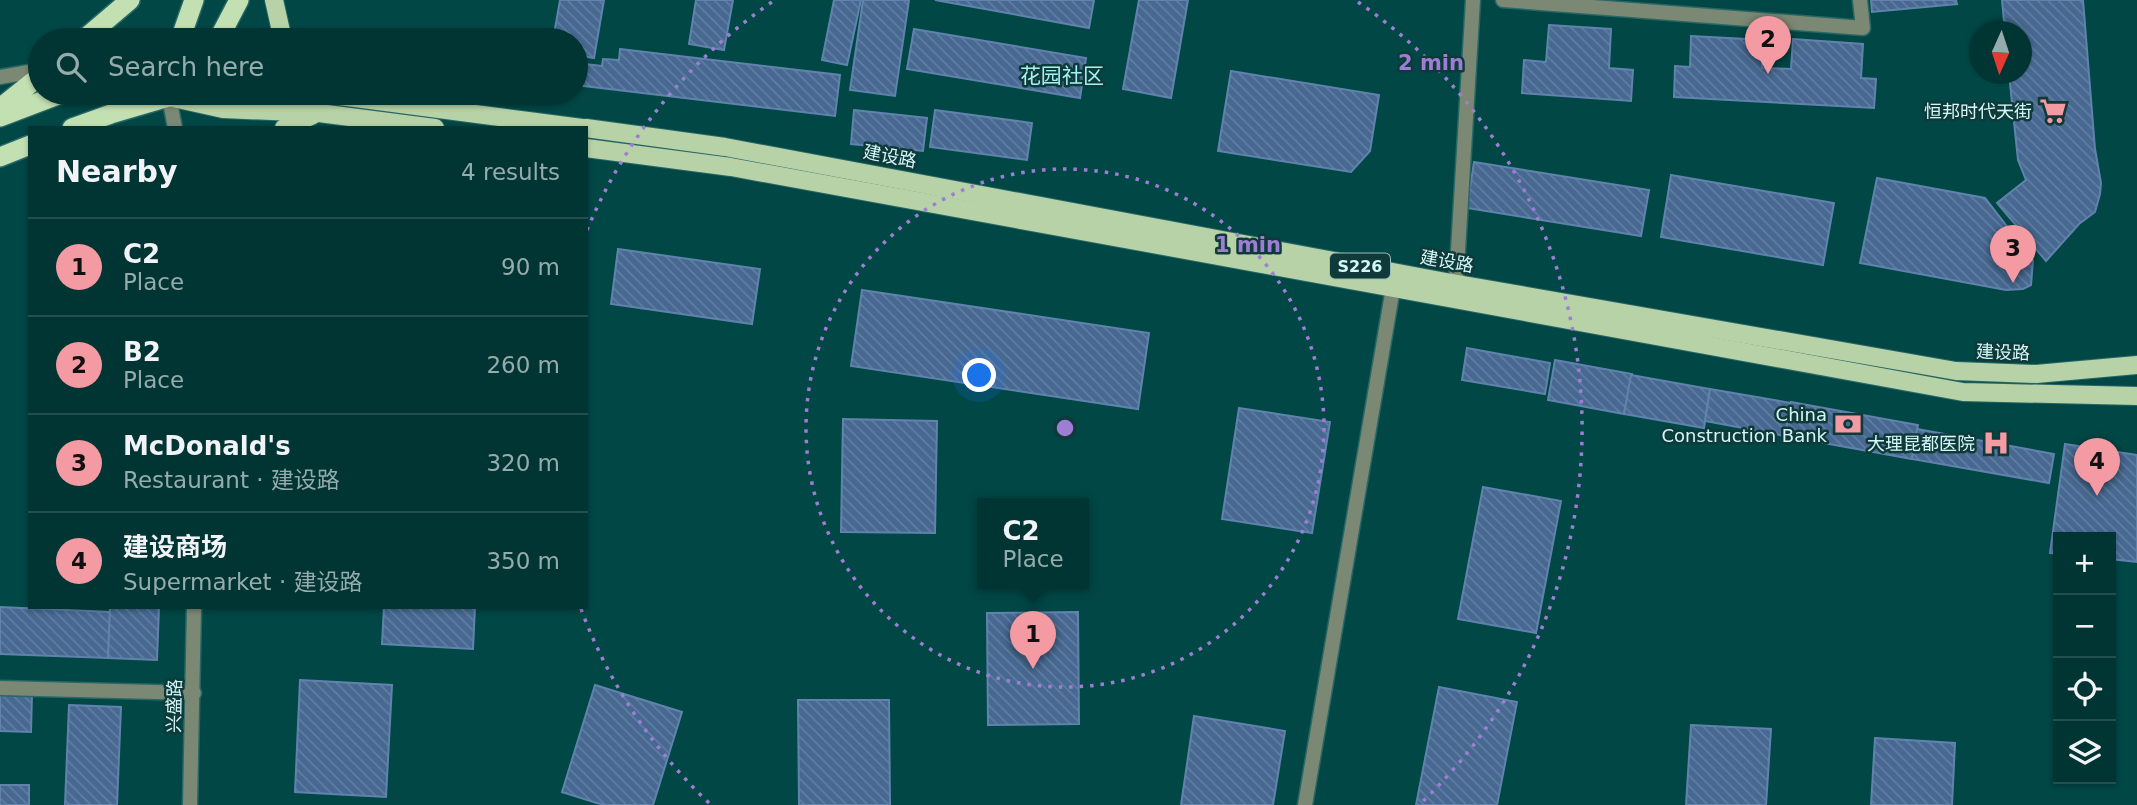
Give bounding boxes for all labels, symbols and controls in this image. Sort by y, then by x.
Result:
pin: 2 [1745,16,1791,74]
north arrow [1969,21,2032,84]
search box [28,28,588,105]
icon: search [52,48,90,86]
text: 2 min [1398,51,1464,75]
text: Search here [108,52,264,82]
district label: 花园社区 [1020,64,1104,88]
supermarket icon: 恒邦时代天街 [2038,96,2068,126]
place label: 恒邦时代天街 [1924,101,2032,122]
street label: 建设路 [861,141,919,171]
text: Nearby [56,154,178,189]
text: 4 results [461,159,560,185]
pin: 3 [1990,225,2036,283]
text: 1 min [1215,233,1281,257]
text: C2 [123,239,160,269]
street label: 建设路 [1419,246,1475,276]
text: 1 [71,254,87,280]
text: 90 m [501,254,560,280]
road number: S226 [1330,254,1390,278]
text: Place [123,269,184,295]
text: B2 [123,337,161,367]
street label: 建设路 [1976,341,2030,363]
text: 2 [71,352,87,378]
text: 260 m [486,352,560,378]
your location [962,358,996,392]
text: Place [123,367,184,393]
place label: China Construction Bank [1661,404,1828,446]
bank icon: China Construction Bank [1833,409,1863,439]
centre of rings [1053,416,1077,440]
hospital icon: 大理昆都医院 [1981,428,2011,458]
text: McDonald's [123,431,291,461]
place label: 大理昆都医院 [1867,433,1975,454]
pin: 4 [2074,438,2120,496]
text: 3 [71,450,87,476]
text: 320 m [486,450,560,476]
text: Restaurant · 建设路 [123,467,340,493]
popup [977,498,1089,589]
text: C2 [1002,516,1040,546]
text: 建设商场 [123,532,227,562]
map controls [2053,532,2116,784]
button: + [2053,532,2116,595]
text: Place [1002,546,1064,572]
text: 4 [71,548,87,574]
text: 350 m [486,548,560,574]
text: Supermarket · 建设路 [123,569,363,595]
button: − [2053,595,2116,658]
pin: 1 [1010,611,1056,669]
button: locate [2053,658,2116,721]
street label: 兴盛路 [163,679,185,733]
button: layers [2053,721,2116,784]

